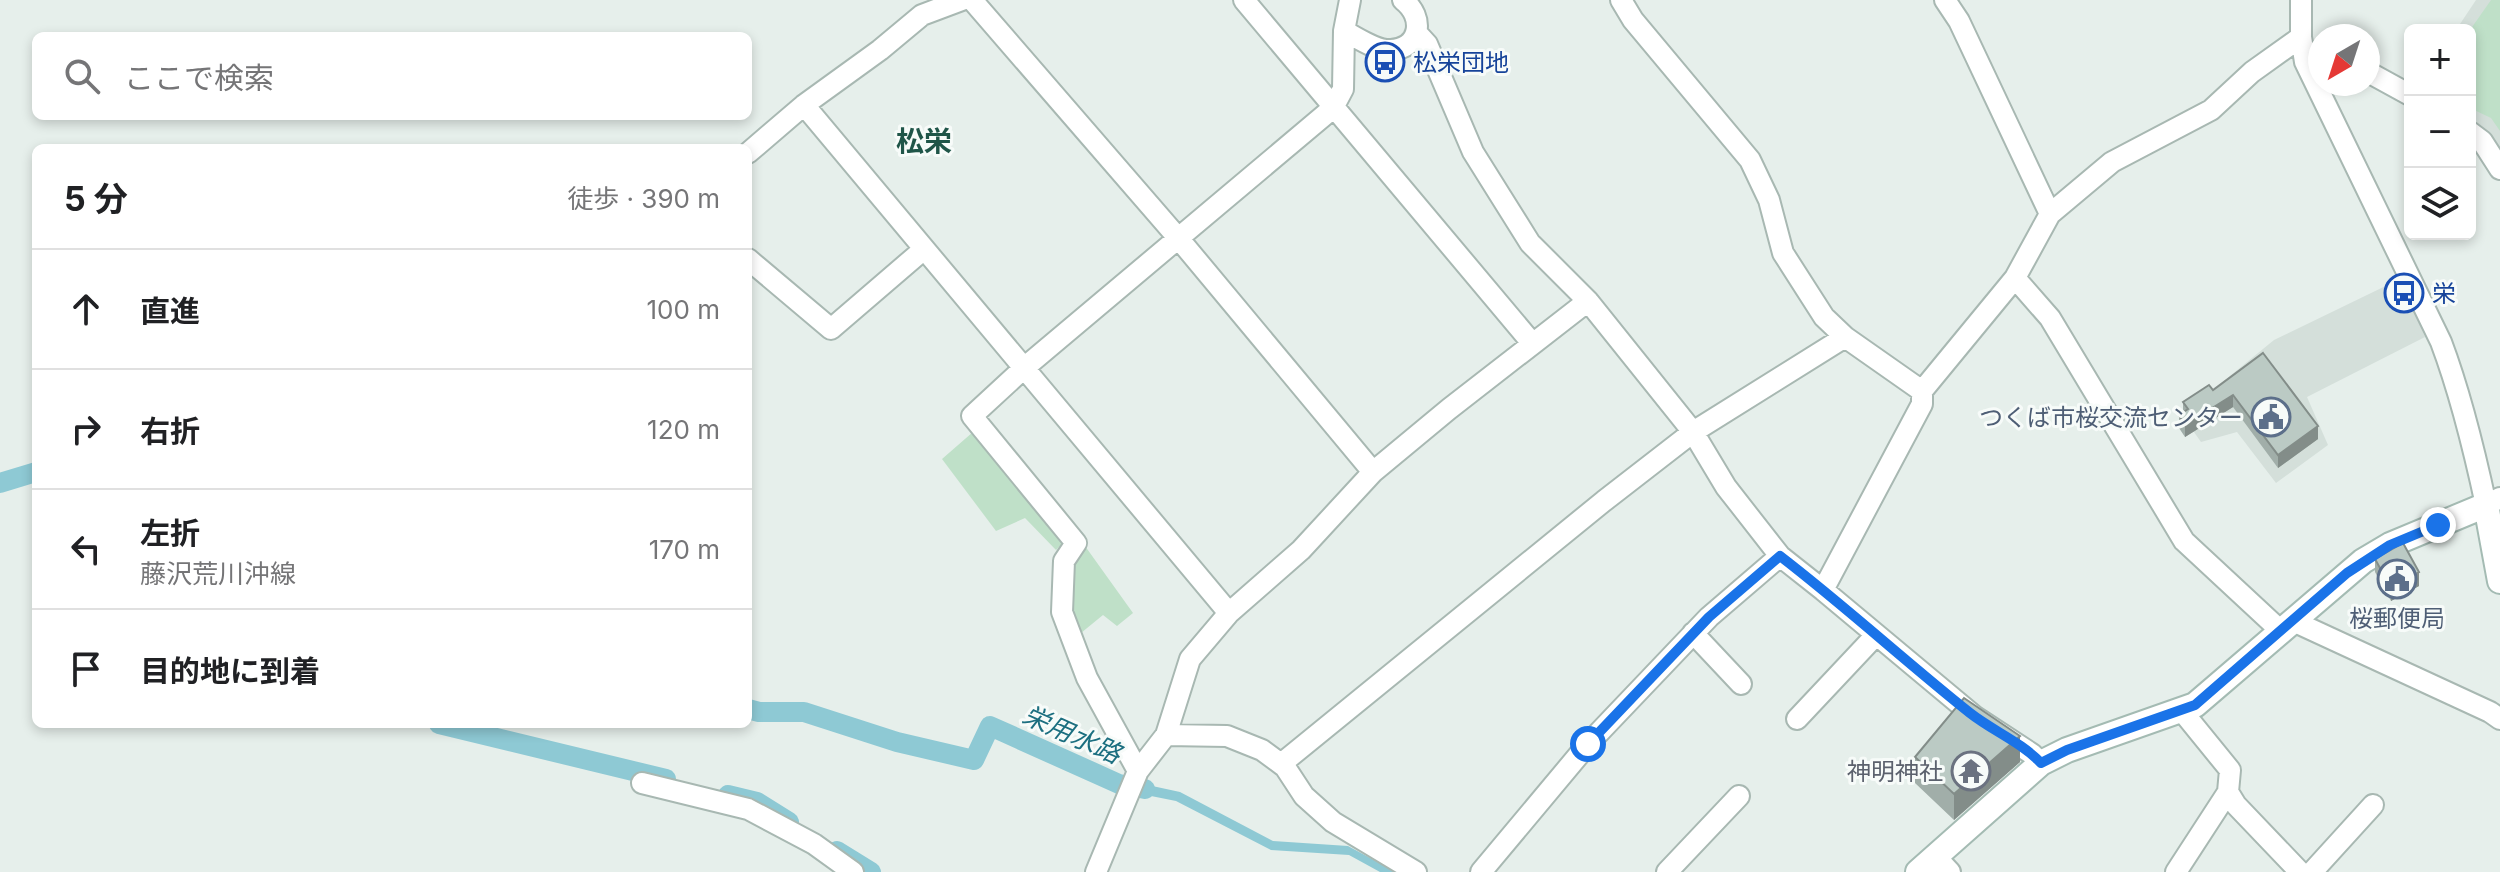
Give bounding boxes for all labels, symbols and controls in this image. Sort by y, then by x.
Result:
north arrow [2308,24,2380,96]
map controls [2404,24,2476,240]
button: + [2404,24,2476,96]
search box [32,32,752,120]
bus stop icon: 松栄団地 [1364,41,1406,83]
place label: 松栄団地 [1413,48,1509,77]
icon: search [60,54,104,98]
text: ここで検索 [124,60,274,96]
button: − [2404,96,2476,168]
district label: 松栄 [896,124,952,158]
button: layers [2404,168,2476,240]
text: 5 分 [64,178,128,219]
text: 徒歩 · 390 m [567,183,720,214]
bus stop icon: 栄 [2383,272,2425,314]
place label: 栄 [2432,279,2456,308]
icon: ahead [64,287,108,331]
text: 直進 [140,293,200,329]
text: 100 m [647,294,720,325]
public building icon: つくば市桜交流センター [2250,396,2292,438]
place label: つくば市桜交流センター [1979,403,2243,432]
icon: right [64,407,108,451]
text: 右折 [140,413,200,449]
text: 120 m [647,414,720,445]
route end [2420,507,2456,543]
text: 左折 [140,515,200,551]
icon: left [64,527,108,571]
text: 170 m [649,534,720,565]
text: 藤沢荒川沖線 [140,558,296,589]
public building icon: 桜郵便局 [2376,558,2418,600]
place label: 桜郵便局 [2349,604,2445,633]
icon: arrive [64,647,108,691]
text: 目的地に到着 [140,653,320,689]
water label: 栄用水路 [1018,699,1128,770]
route start [1570,726,1606,762]
temple icon: 神明神社 [1950,750,1992,792]
place label: 神明神社 [1847,757,1943,786]

